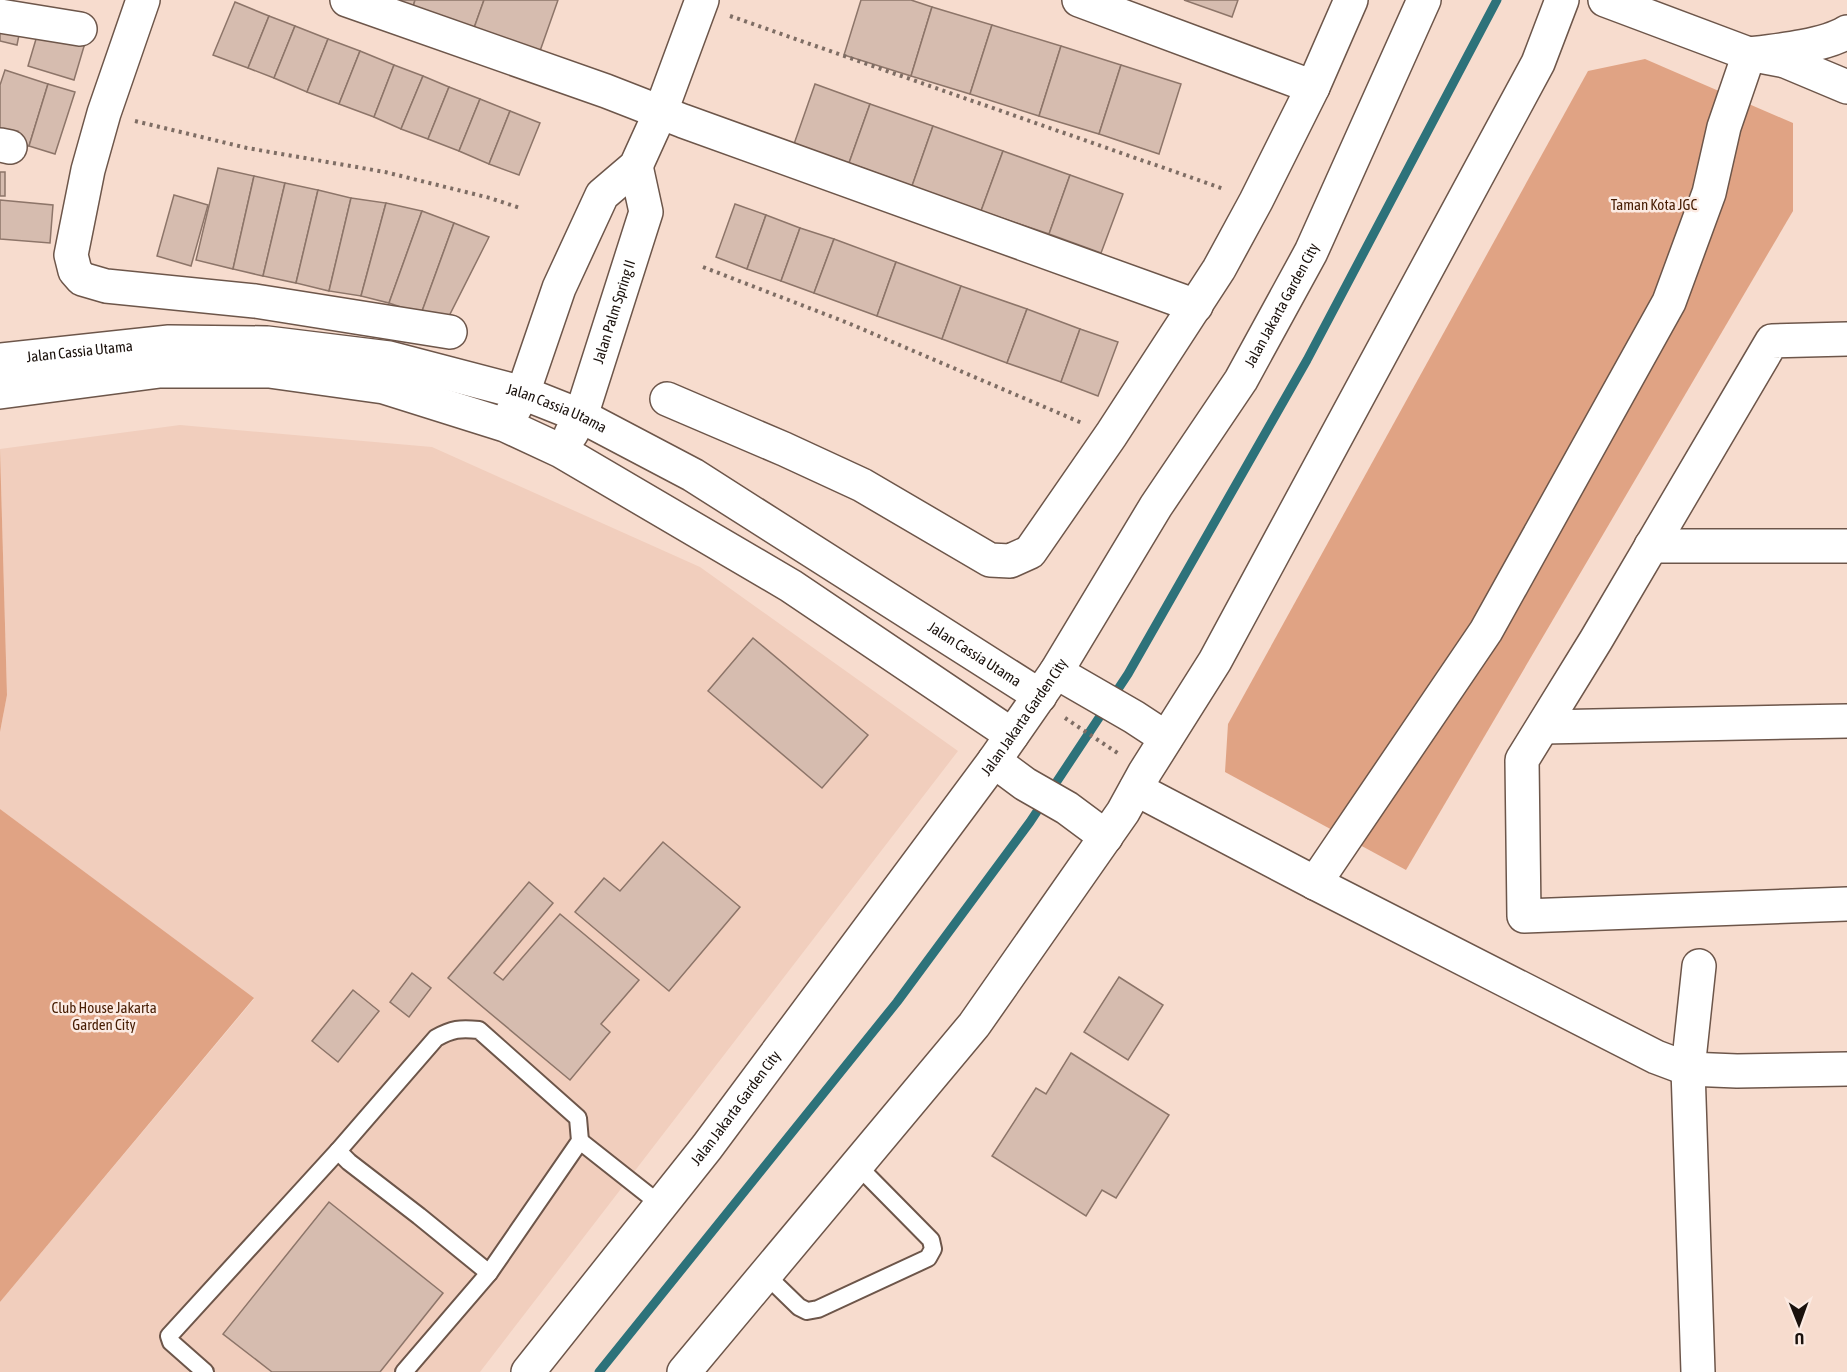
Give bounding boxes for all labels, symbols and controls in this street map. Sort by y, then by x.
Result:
park label: Taman Kota JGC [1611,196,1698,213]
street label: Jalan Jakarta Garden City [1241,240,1322,370]
street label: Jalan Palm Spring II [589,258,638,366]
street label: Jalan Cassia Utama [25,337,134,365]
street label: Jalan Cassia Utama [505,380,610,436]
street label: Jalan Cassia Utama [925,618,1024,690]
street label: Jalan Jakarta Garden City [977,655,1070,778]
park label: Club House Jakarta Garden City [51,999,157,1033]
street label: Jalan Jakarta Garden City [687,1047,784,1168]
north arrow [1769,1294,1829,1354]
text: U [1794,1330,1804,1348]

